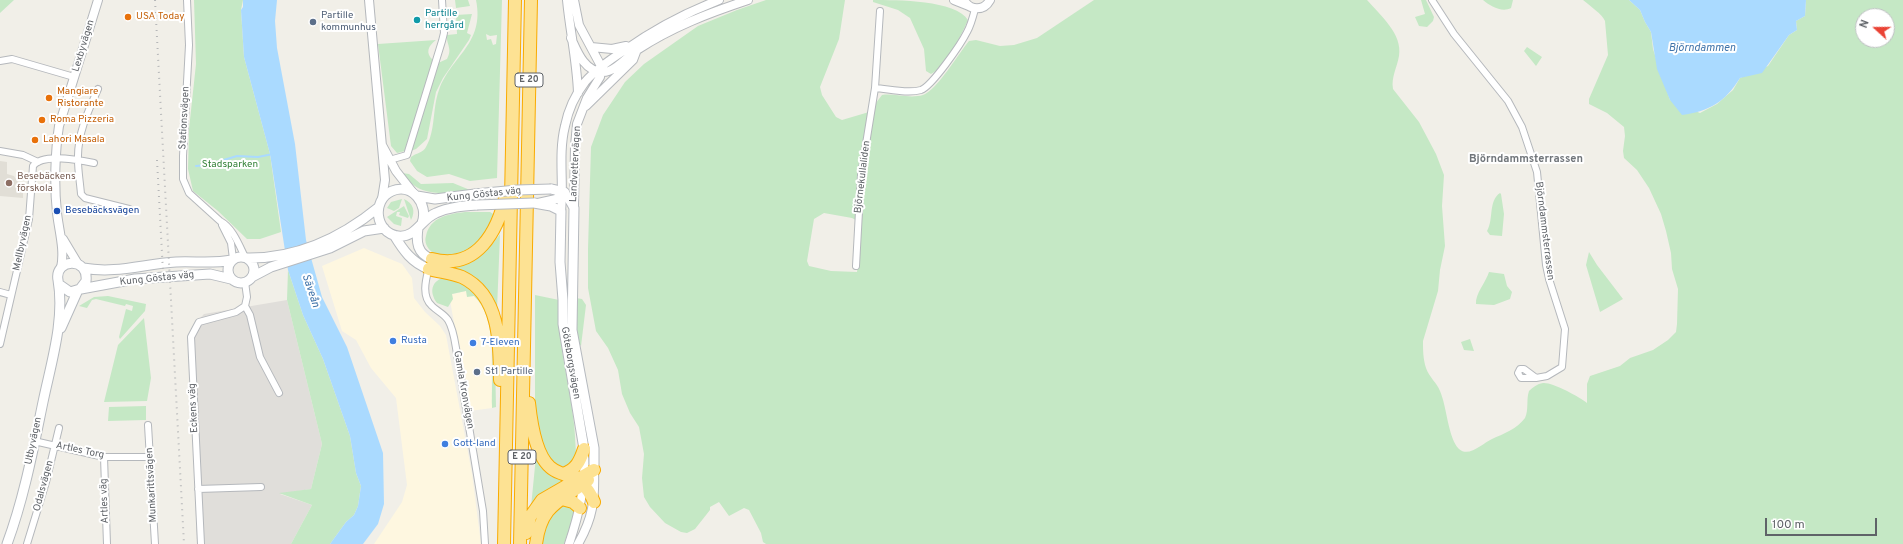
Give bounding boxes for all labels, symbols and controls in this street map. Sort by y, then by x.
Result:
place label: Partille herrgård [425,8,464,32]
north arrow [1855,8,1895,48]
place label: Partille kommunhus [321,10,376,34]
place label: USA Today [136,11,185,23]
marker: USA Today [123,12,133,22]
marker: Partille herrgård [412,15,422,25]
marker: Partille kommunhus [308,17,318,27]
street label: Lexbyvägen [70,18,98,74]
text: N [1857,18,1873,30]
water label: Björndammen [1668,42,1736,56]
road number: E 20 [515,73,543,87]
place label: Mangiare Ristorante [57,86,104,110]
street label: Stationsvägen [177,86,193,150]
marker: Mangiare Ristorante [44,93,54,103]
place label: Roma Pizzeria [50,114,114,126]
marker: Roma Pizzeria [37,115,47,125]
street label: Landvettervägen [568,126,584,202]
place label: Lahori Masala [43,134,105,146]
marker: Lahori Masala [30,135,40,145]
street label: Björnekullaliden [853,140,873,214]
district label: Björndammsterrassen [1469,153,1583,167]
park label: Stadsparken [202,159,258,171]
place label: Besebäckens förskola [17,171,76,194]
marker: Besebäckens förskola [4,178,14,188]
street label: Björndammsterrassen [1532,181,1556,281]
street label: Kung Göstas väg [446,185,522,205]
place label: Besebäcksvägen [65,205,139,217]
marker: Besebäcksvägen [52,206,62,216]
street label: Mellbyvägen [11,214,35,272]
street label: Kung Göstas väg [119,269,195,289]
water label: Säveån [298,273,322,309]
street label: Göteborgsvägen [558,326,582,400]
place label: Rusta [401,335,427,347]
marker: Rusta [388,336,398,346]
place label: 7-Eleven [481,337,520,349]
marker: 7-Eleven [468,338,478,348]
street label: Gamla Kronvägen [450,350,476,430]
place label: St1 Partille [485,366,533,378]
marker: St1 Partille [472,367,482,377]
street label: Eckens väg [187,383,201,433]
street label: Utbyvägen [23,416,45,466]
place label: Gott-land [453,438,496,450]
marker: Gott-land [440,439,450,449]
street label: Artles Torg [55,440,105,462]
street label: Munkarittsvägen [144,447,160,523]
road number: E 20 [508,450,536,464]
street label: Odalsvägen [31,459,57,513]
street label: Artles väg [98,478,112,524]
scale bar [1767,510,1879,536]
text: 100 m [1772,517,1805,533]

